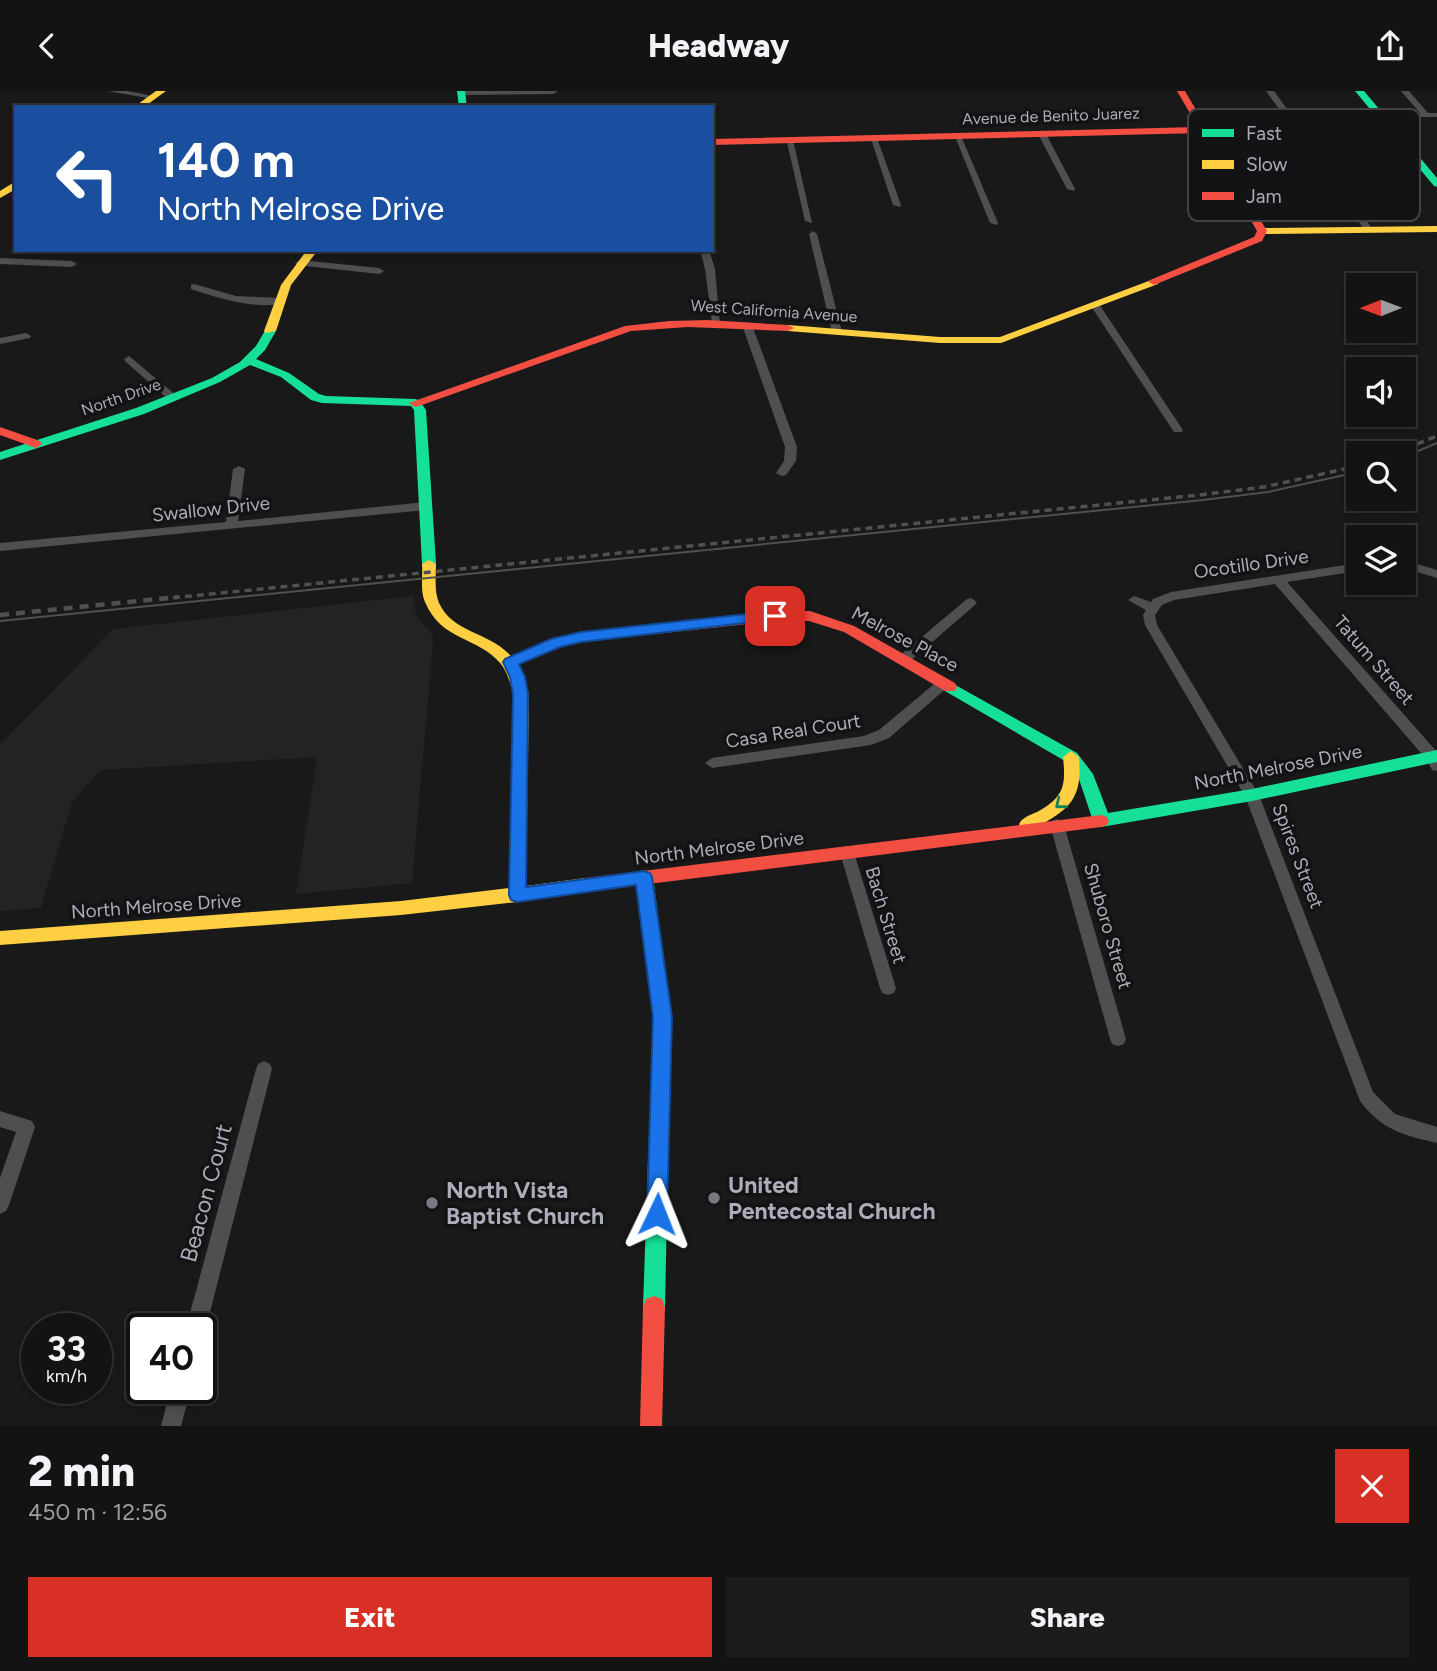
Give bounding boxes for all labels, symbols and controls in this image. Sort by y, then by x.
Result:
icon: back [28,27,66,65]
text: Headway [648,27,789,65]
icon: share [1371,27,1409,65]
street label: Avenue de Benito Juarez [962,103,1140,129]
legend [1188,109,1420,221]
text: Fast [1246,122,1282,145]
text: 140 m [157,130,295,189]
icon: left [42,133,133,224]
text: Slow [1246,153,1288,176]
text: Jam [1246,185,1282,208]
text: North Melrose Drive [157,190,444,228]
north arrow [1346,273,1416,343]
map controls [1346,273,1416,595]
street label: West California Avenue [690,296,858,326]
button: sound [1346,357,1416,427]
street label: North Drive [79,374,164,419]
button: search [1346,441,1416,511]
street label: Swallow Drive [151,491,271,527]
button: layers [1346,525,1416,595]
street label: Ocotillo Drive [1192,545,1310,583]
pin [745,586,805,646]
icon: arrive [756,597,794,635]
street label: Melrose Place [848,601,962,677]
street label: Tatum Street [1329,611,1419,709]
street label: Casa Real Court [724,709,862,753]
street label: North Melrose Drive [1192,739,1364,795]
one-way arrow [1056,795,1068,808]
street label: Spires Street [1267,800,1329,912]
street label: North Melrose Drive [633,826,805,870]
street label: Shuboro Street [1079,860,1137,992]
street label: Bach Street [860,864,912,966]
street label: North Melrose Drive [70,889,242,923]
street label: Beacon Court [174,1121,238,1265]
place label: United Pentecostal Church [728,1171,936,1225]
place label: North Vista Baptist Church [446,1176,604,1230]
position arrow [620,1177,694,1251]
marker: United Pentecostal Church [706,1190,722,1206]
marker: North Vista Baptist Church [424,1195,440,1211]
speed limit sign: 40 [126,1313,217,1404]
text: 33 [47,1328,86,1370]
text: km/h [46,1365,87,1387]
text: 2 min [28,1446,135,1497]
button: close [1335,1449,1409,1523]
text: 450 m · 12:56 [28,1498,167,1526]
button: Exit [28,1577,712,1657]
button: Share [726,1577,1409,1657]

